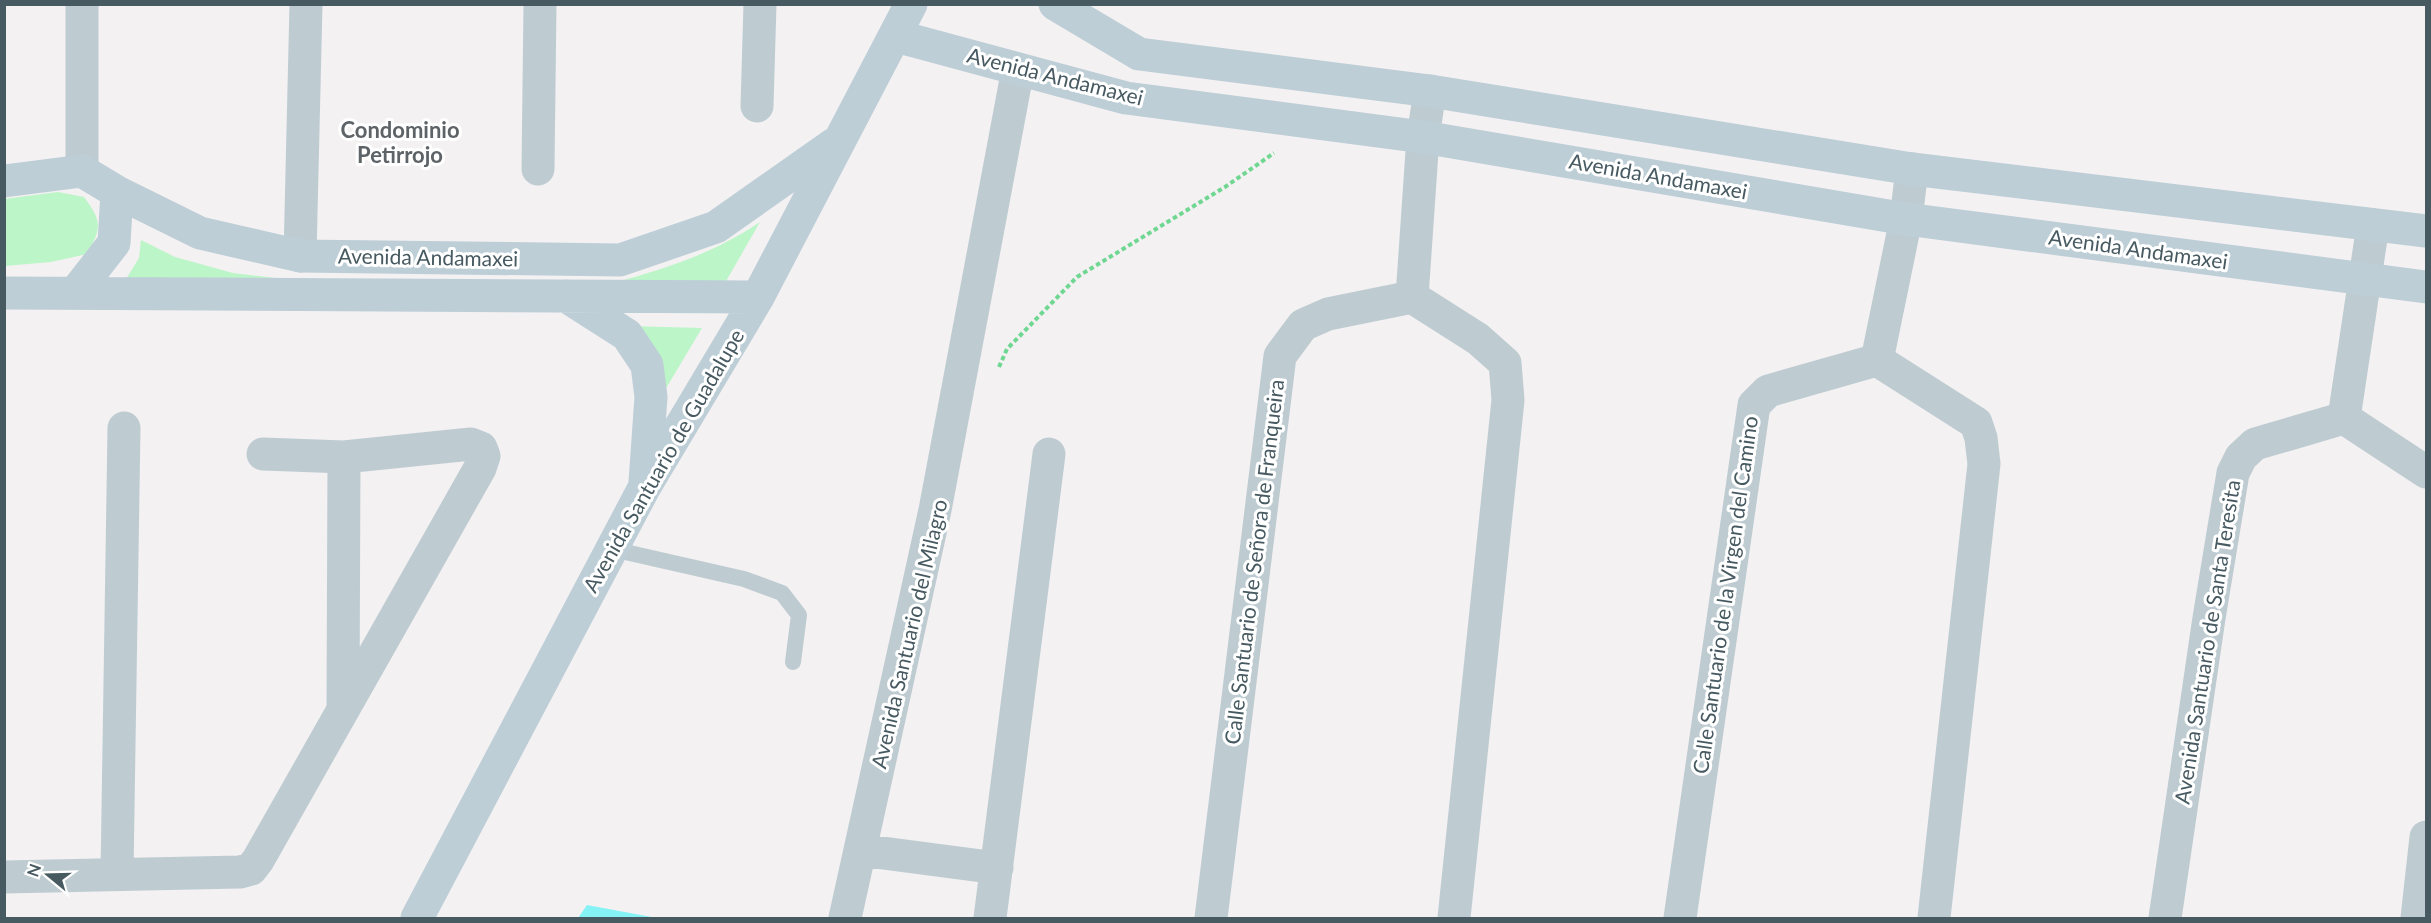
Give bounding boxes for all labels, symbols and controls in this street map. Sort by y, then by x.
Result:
street label: Avenida Andamaxei [965,42,1146,110]
district label: Condominio Petirrojo [340,116,460,168]
street label: Avenida Andamaxei [1567,148,1749,204]
street label: Avenida Andamaxei [2047,224,2229,273]
street label: Avenida Andamaxei [338,242,519,271]
street label: Avenida Santuario de Guadalupe [577,324,748,596]
street label: Calle Santuario de Señora de Franqueira [1219,378,1288,746]
street label: Calle Santuario de la Virgen del Camino [1687,414,1762,775]
street label: Avenida Santuario de Santa Teresita [2169,478,2245,806]
street label: Avenida Santuario del Milagro [865,497,952,771]
north arrow [18,845,78,905]
text: N [22,861,44,879]

